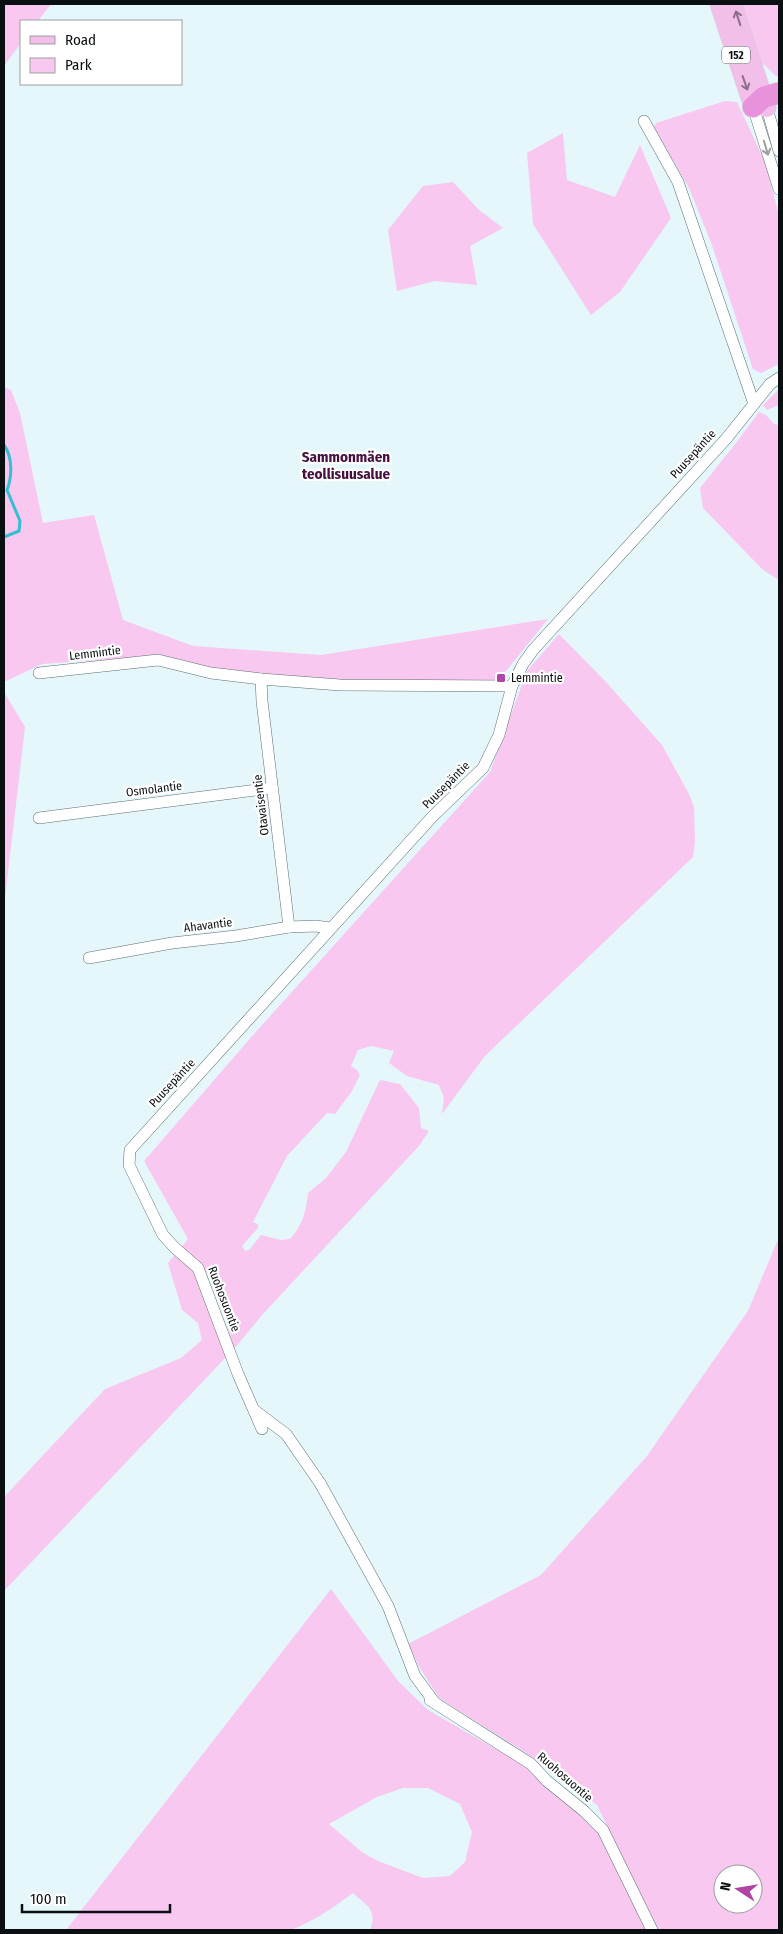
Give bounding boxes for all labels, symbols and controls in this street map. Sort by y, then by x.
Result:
one-way arrow [733,10,742,26]
legend [20,20,182,85]
text: Road [65,31,96,49]
road number: 152 [722,46,750,64]
text: Park [65,56,92,74]
one-way arrow [741,75,751,91]
one-way arrow [762,139,772,155]
street label: Puusepäntie [667,427,719,481]
district label: Sammonmäen teollisuusalue [302,448,390,483]
street label: Lemmintie [69,643,122,663]
place label: Lemmintie [511,671,563,685]
marker: Lemmintie [495,672,507,684]
street label: Puusepäntie [420,758,473,811]
street label: Otavaisentie [250,774,272,836]
street label: Osmolantie [125,779,183,799]
street label: Ahavantie [183,915,233,935]
street label: Puusepäntie [146,1056,198,1110]
street label: Ruohosuontie [205,1264,243,1334]
street label: Ruohosuontie [534,1749,596,1805]
north arrow [713,1864,763,1914]
text: N [717,1881,735,1892]
scale bar [22,1882,170,1914]
text: 100 m [30,1890,67,1908]

